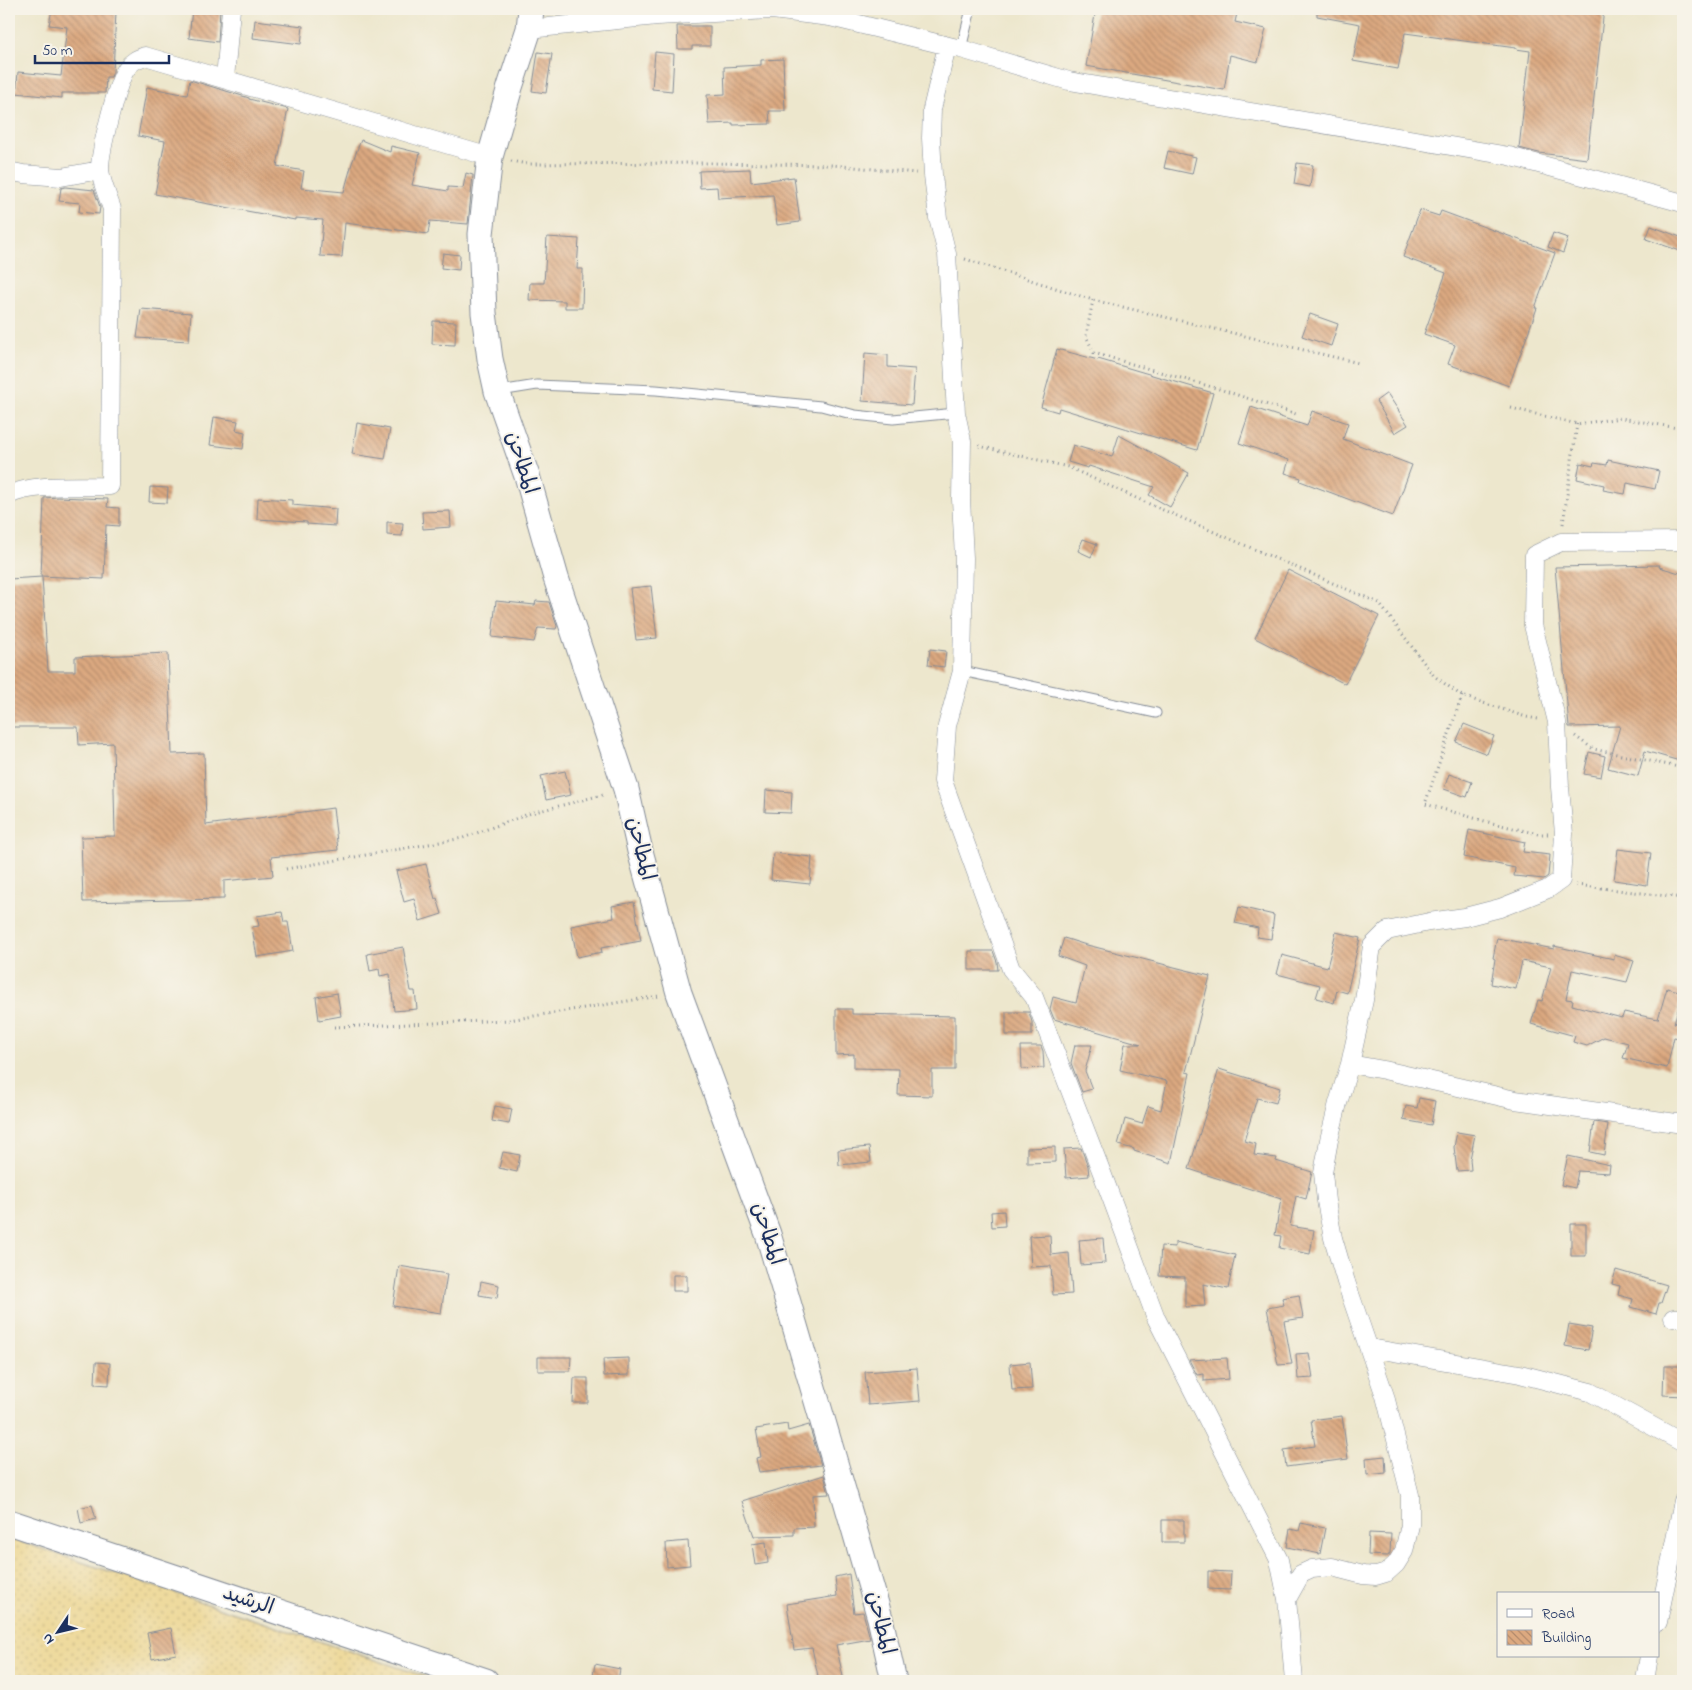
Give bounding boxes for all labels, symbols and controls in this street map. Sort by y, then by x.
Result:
scale bar [35,32,169,64]
text: 50 m [42,40,73,62]
street label: المطاحن [497,428,545,498]
street label: المطاحن [618,814,662,884]
street label: المطاحن [743,1199,791,1269]
street label: الرشيد [218,1578,278,1624]
street label: المطاحن [858,1588,902,1658]
legend [1497,1592,1660,1658]
text: Road [1542,1603,1575,1625]
north arrow [32,1608,82,1658]
text: Building [1541,1627,1591,1650]
text: N [37,1629,60,1648]

